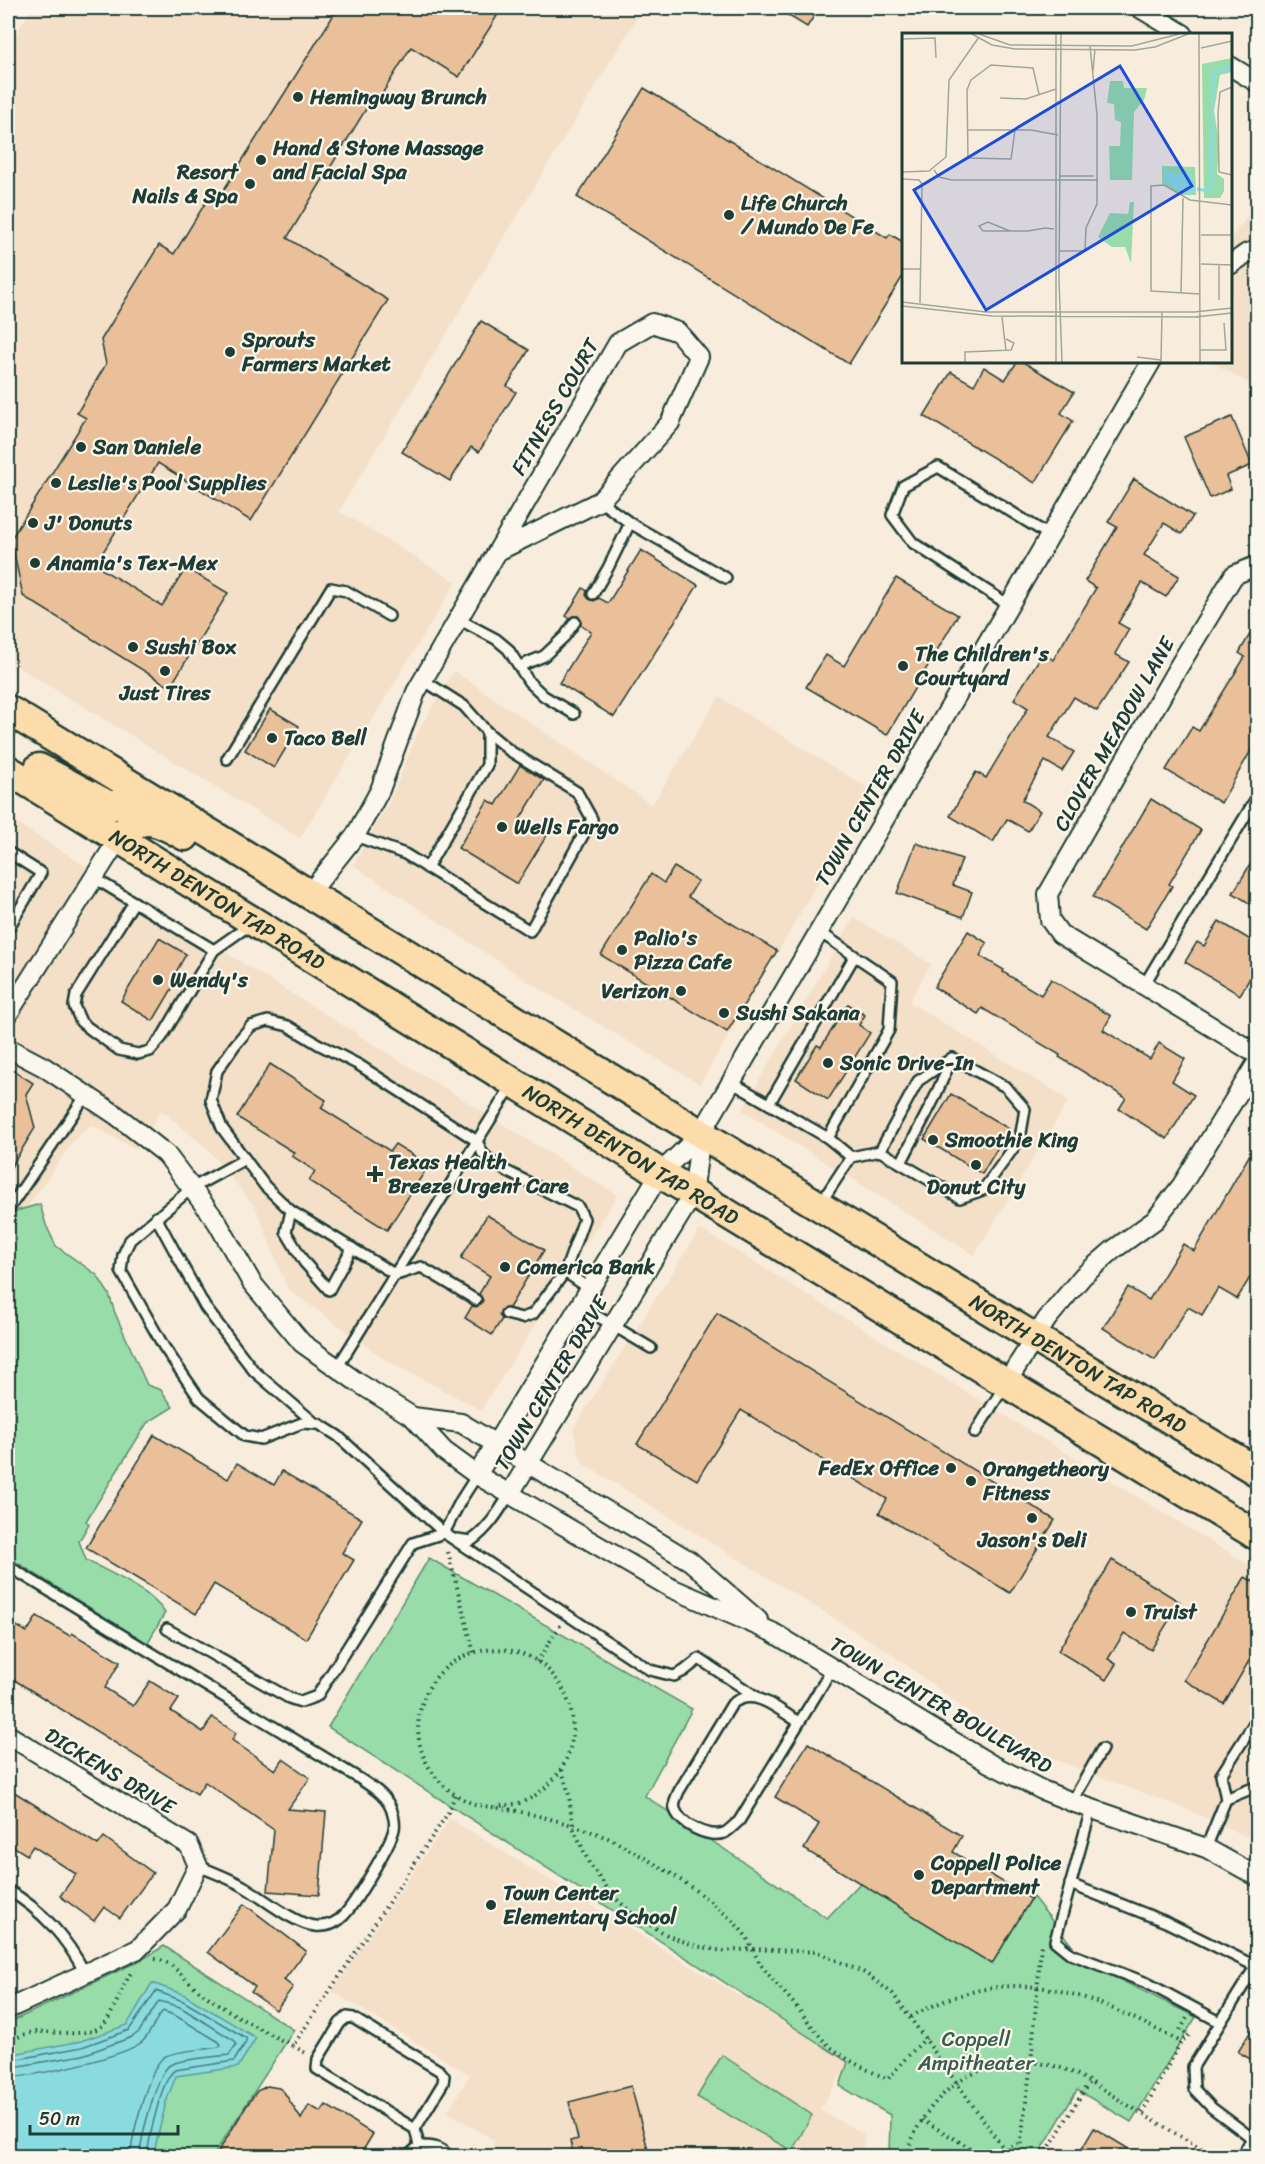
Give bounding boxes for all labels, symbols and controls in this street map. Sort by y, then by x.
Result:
inset map [902,33,1232,363]
place label: Hemingway Brunch [309,78,487,116]
marker: Hemingway Brunch [291,90,305,104]
place label: Hand & Stone Massage and Facial Spa [272,129,484,191]
place label: Resort Nails & Spa [131,153,240,215]
marker: Hand & Stone Massage and Facial Spa [254,153,268,167]
marker: Resort Nails & Spa [243,177,257,191]
place label: Life Church / Mundo De Fe [740,184,874,246]
marker: Life Church / Mundo De Fe [722,208,736,222]
place label: Sprouts Farmers Market [241,321,391,383]
street label: FITNESS COURT [500,330,611,483]
marker: Sprouts Farmers Market [223,345,237,359]
place label: San Daniele [92,428,202,466]
marker: San Daniele [74,440,88,454]
place label: Leslie's Pool Supplies [68,464,267,502]
marker: Leslie's Pool Supplies [49,476,63,490]
place label: J' Donuts [44,504,132,542]
marker: J' Donuts [26,516,40,530]
place label: Anamia's Tex-Mex [46,544,219,582]
marker: Anamia's Tex-Mex [28,556,42,570]
place label: Sushi Box [144,628,237,666]
street label: CLOVER MEADOW LANE [1043,628,1186,839]
place label: The Children's Courtyard [914,635,1050,697]
marker: Sushi Box [126,640,140,654]
marker: The Children's Courtyard [896,659,910,673]
marker: Just Tires [158,664,172,678]
place label: Just Tires [119,674,212,712]
street label: TOWN CENTER DRIVE [804,701,937,894]
place label: Taco Bell [284,719,368,757]
marker: Taco Bell [265,731,279,745]
place label: Wells Fargo [514,808,619,846]
street label: NORTH DENTON TAP ROAD [101,818,333,981]
marker: Wells Fargo [495,820,509,834]
place label: Palio's Pizza Cafe [634,919,732,981]
marker: Palio's Pizza Cafe [615,943,629,957]
place label: Wendy's [170,961,249,999]
place label: Verizon [601,972,670,1010]
marker: Wendy's [151,973,165,987]
marker: Verizon [674,984,688,998]
place label: Sushi Sakana [735,994,861,1032]
marker: Sushi Sakana [717,1006,731,1020]
place label: Sonic Drive-In [839,1044,974,1082]
marker: Sonic Drive-In [821,1056,835,1070]
street label: NORTH DENTON TAP ROAD [515,1073,747,1236]
place label: Smoothie King [944,1121,1079,1159]
marker: Smoothie King [926,1133,940,1147]
place label: Texas Health Breeze Urgent Care [388,1143,569,1205]
marker: Donut City [969,1158,983,1172]
marker: Texas Health Breeze Urgent Care [366,1165,384,1183]
place label: Donut City [927,1168,1026,1206]
place label: Comerica Bank [516,1248,656,1286]
marker: Comerica Bank [498,1260,512,1274]
street label: NORTH DENTON TAP ROAD [962,1283,1195,1444]
street label: TOWN CENTER DRIVE [483,1287,619,1478]
place label: FedEx Office [818,1449,939,1487]
place label: Orangetheory Fitness [982,1450,1110,1512]
marker: FedEx Office [944,1461,958,1475]
marker: Orangetheory Fitness [964,1474,978,1488]
marker: Jason's Deli [1025,1511,1039,1525]
place label: Jason's Deli [977,1521,1087,1559]
place label: Truist [1143,1593,1198,1631]
marker: Truist [1124,1605,1138,1619]
street label: TOWN CENTER BOULEVARD [822,1625,1060,1785]
street label: DICKENS DRIVE [37,1717,184,1826]
place label: Coppell Police Department [930,1844,1062,1906]
marker: Coppell Police Department [912,1868,926,1882]
place label: Town Center Elementary School [503,1874,677,1936]
marker: Town Center Elementary School [484,1898,498,1912]
park label: Coppell Ampitheater [917,2020,1035,2082]
scale bar [30,2098,178,2136]
text: 50 m [39,2103,80,2135]

